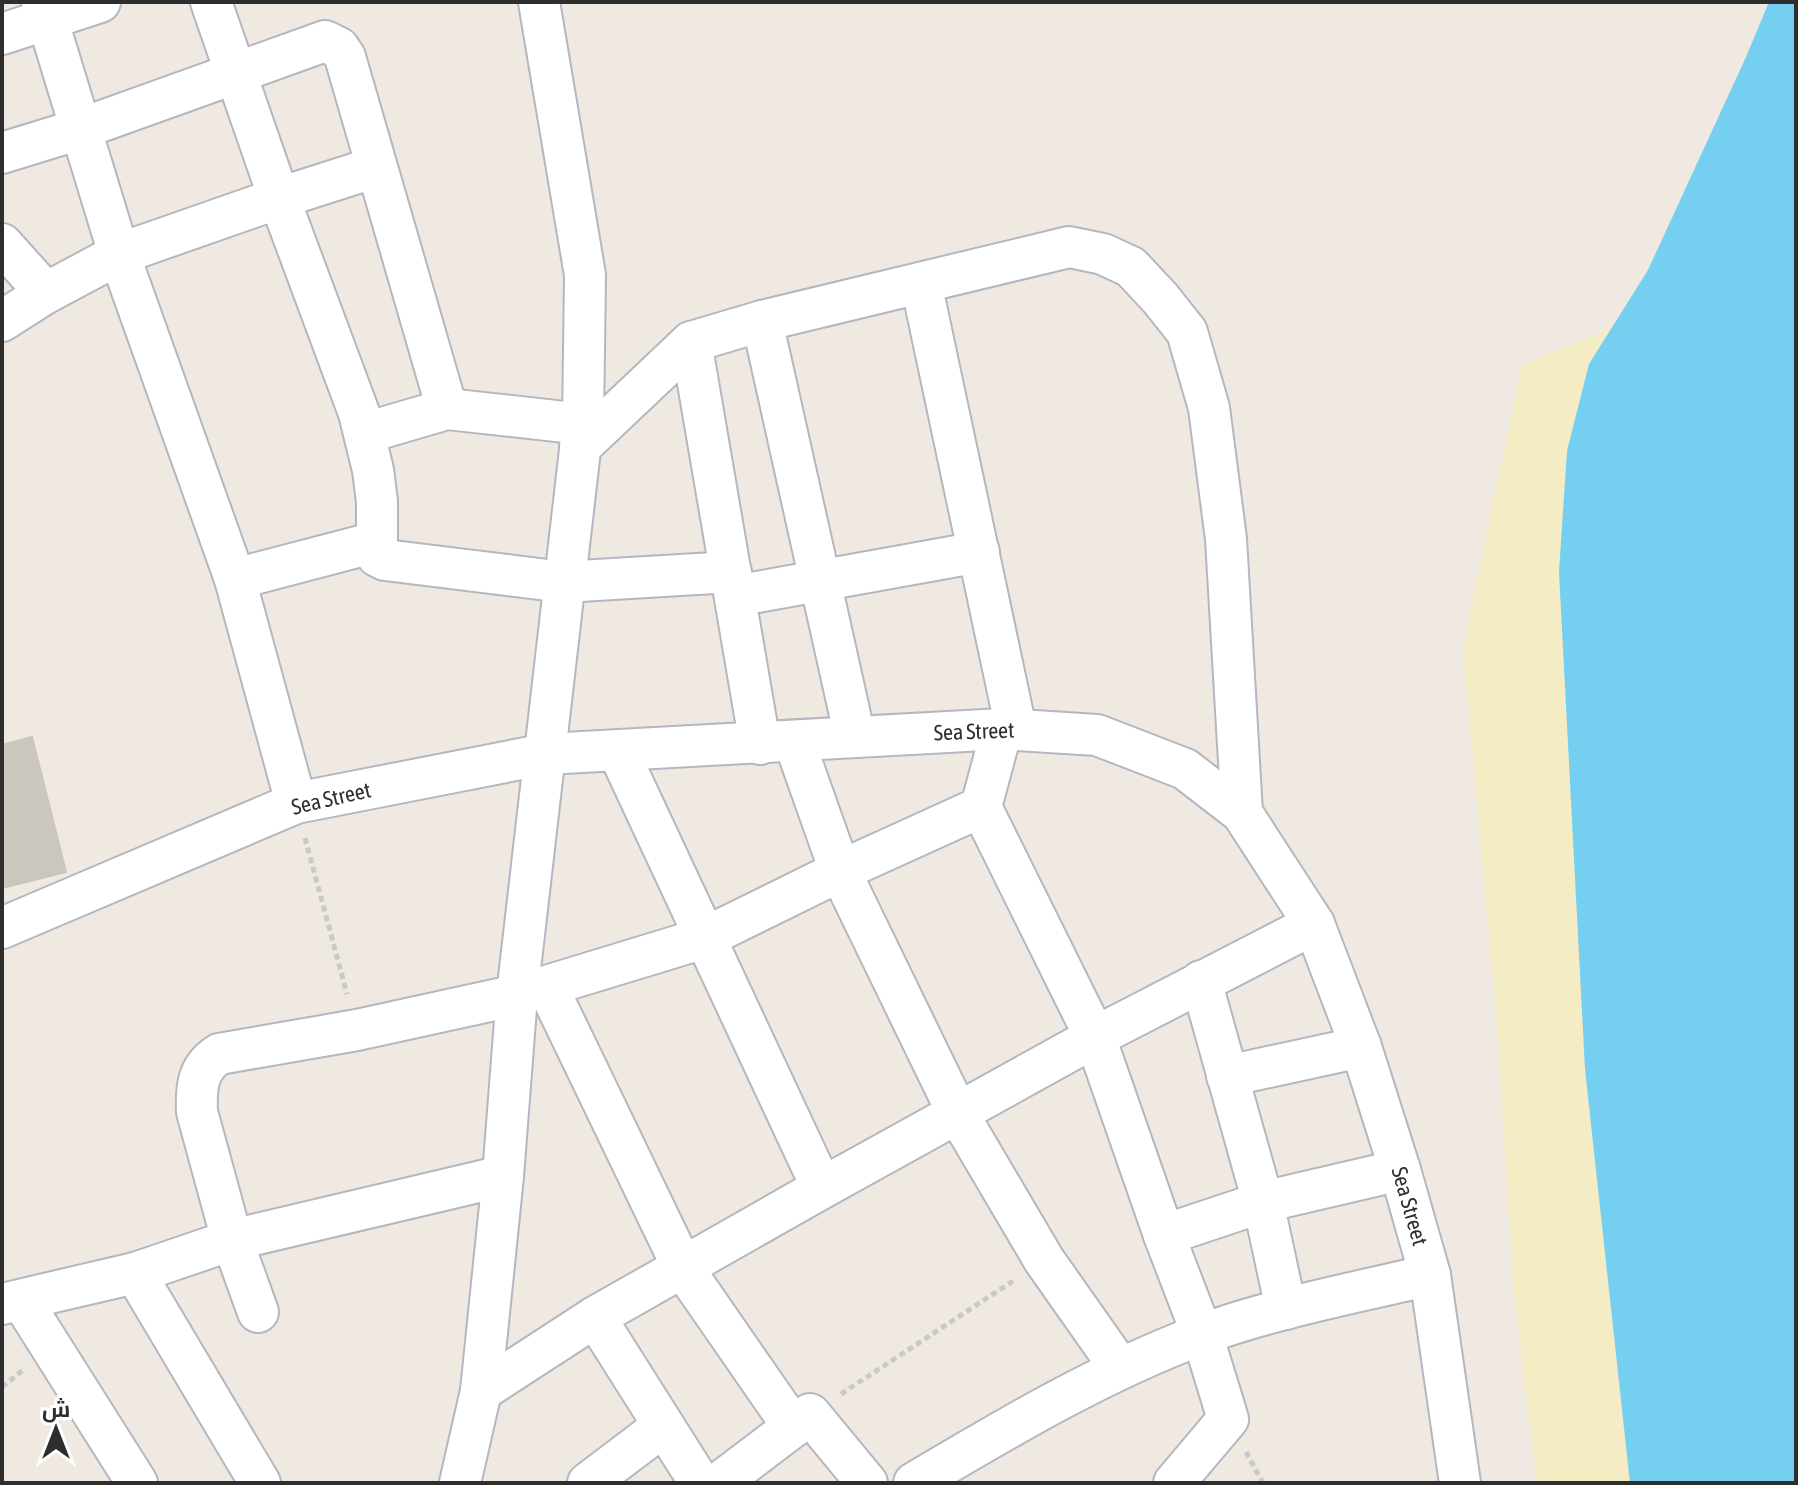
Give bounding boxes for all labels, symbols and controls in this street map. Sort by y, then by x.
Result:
street label: Sea Street [933,717,1015,745]
street label: Sea Street [289,776,373,820]
street label: Sea Street [1386,1164,1434,1248]
north arrow [16,1389,96,1469]
text: ش [42,1396,70,1423]

